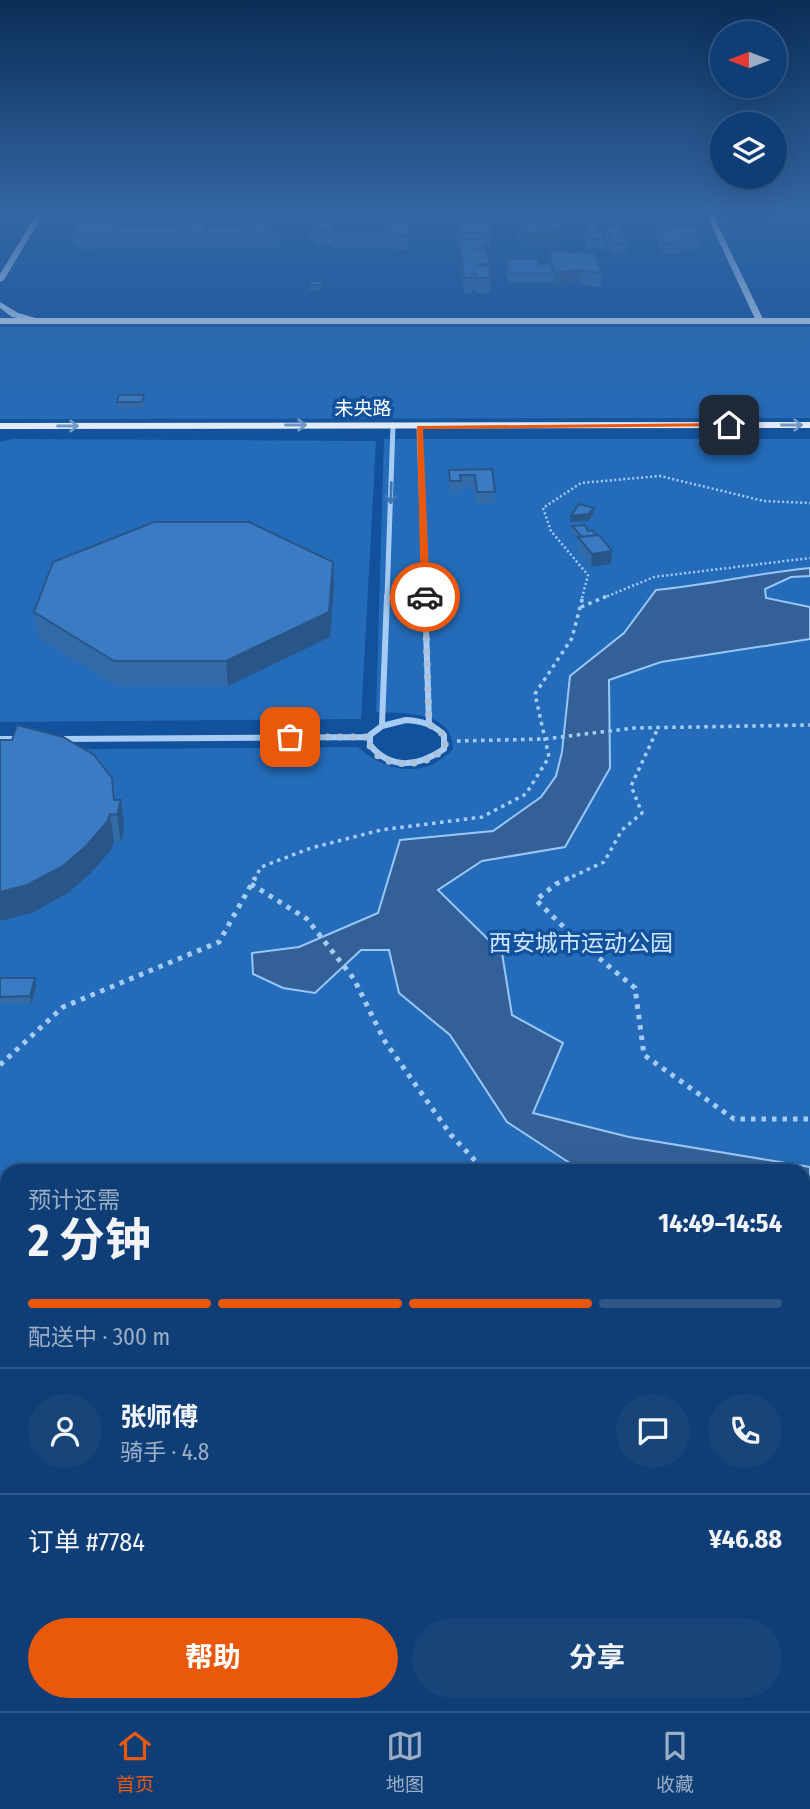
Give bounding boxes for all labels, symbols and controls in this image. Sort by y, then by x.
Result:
north arrow [710,21,788,98]
map controls [710,21,787,189]
button: layers [710,112,787,189]
pin [699,395,759,455]
street label: 未央路 [334,397,392,420]
icon: home [710,406,748,444]
one-way arrow [284,418,307,432]
one-way arrow [781,418,804,432]
one-way arrow [56,419,79,433]
one-way arrow [384,482,397,505]
courier [390,562,460,632]
icon: car [406,578,444,616]
pin [260,707,320,767]
icon: bag [271,718,309,756]
park label: 西安城市运动公园 [489,929,673,957]
text: 预计还需 [28,1186,120,1214]
text: 14:49–14:54 [658,1208,782,1239]
text: 2 分钟 [28,1213,151,1268]
text: 配送中 · 300 m [28,1323,170,1351]
button: person [28,1394,102,1468]
button: chat [616,1394,690,1468]
button: phone [708,1394,782,1468]
text: 张师傅 [120,1402,198,1433]
text: 骑手 · 4.8 [120,1438,209,1466]
text: ¥46.88 [709,1524,782,1555]
text: 订单 #7784 [28,1527,145,1558]
button: 帮助 [28,1618,398,1698]
button: 分享 [412,1618,782,1698]
tab: 首页 [116,1727,154,1796]
tab: 地图 [386,1727,424,1796]
tab: 收藏 [656,1727,694,1796]

